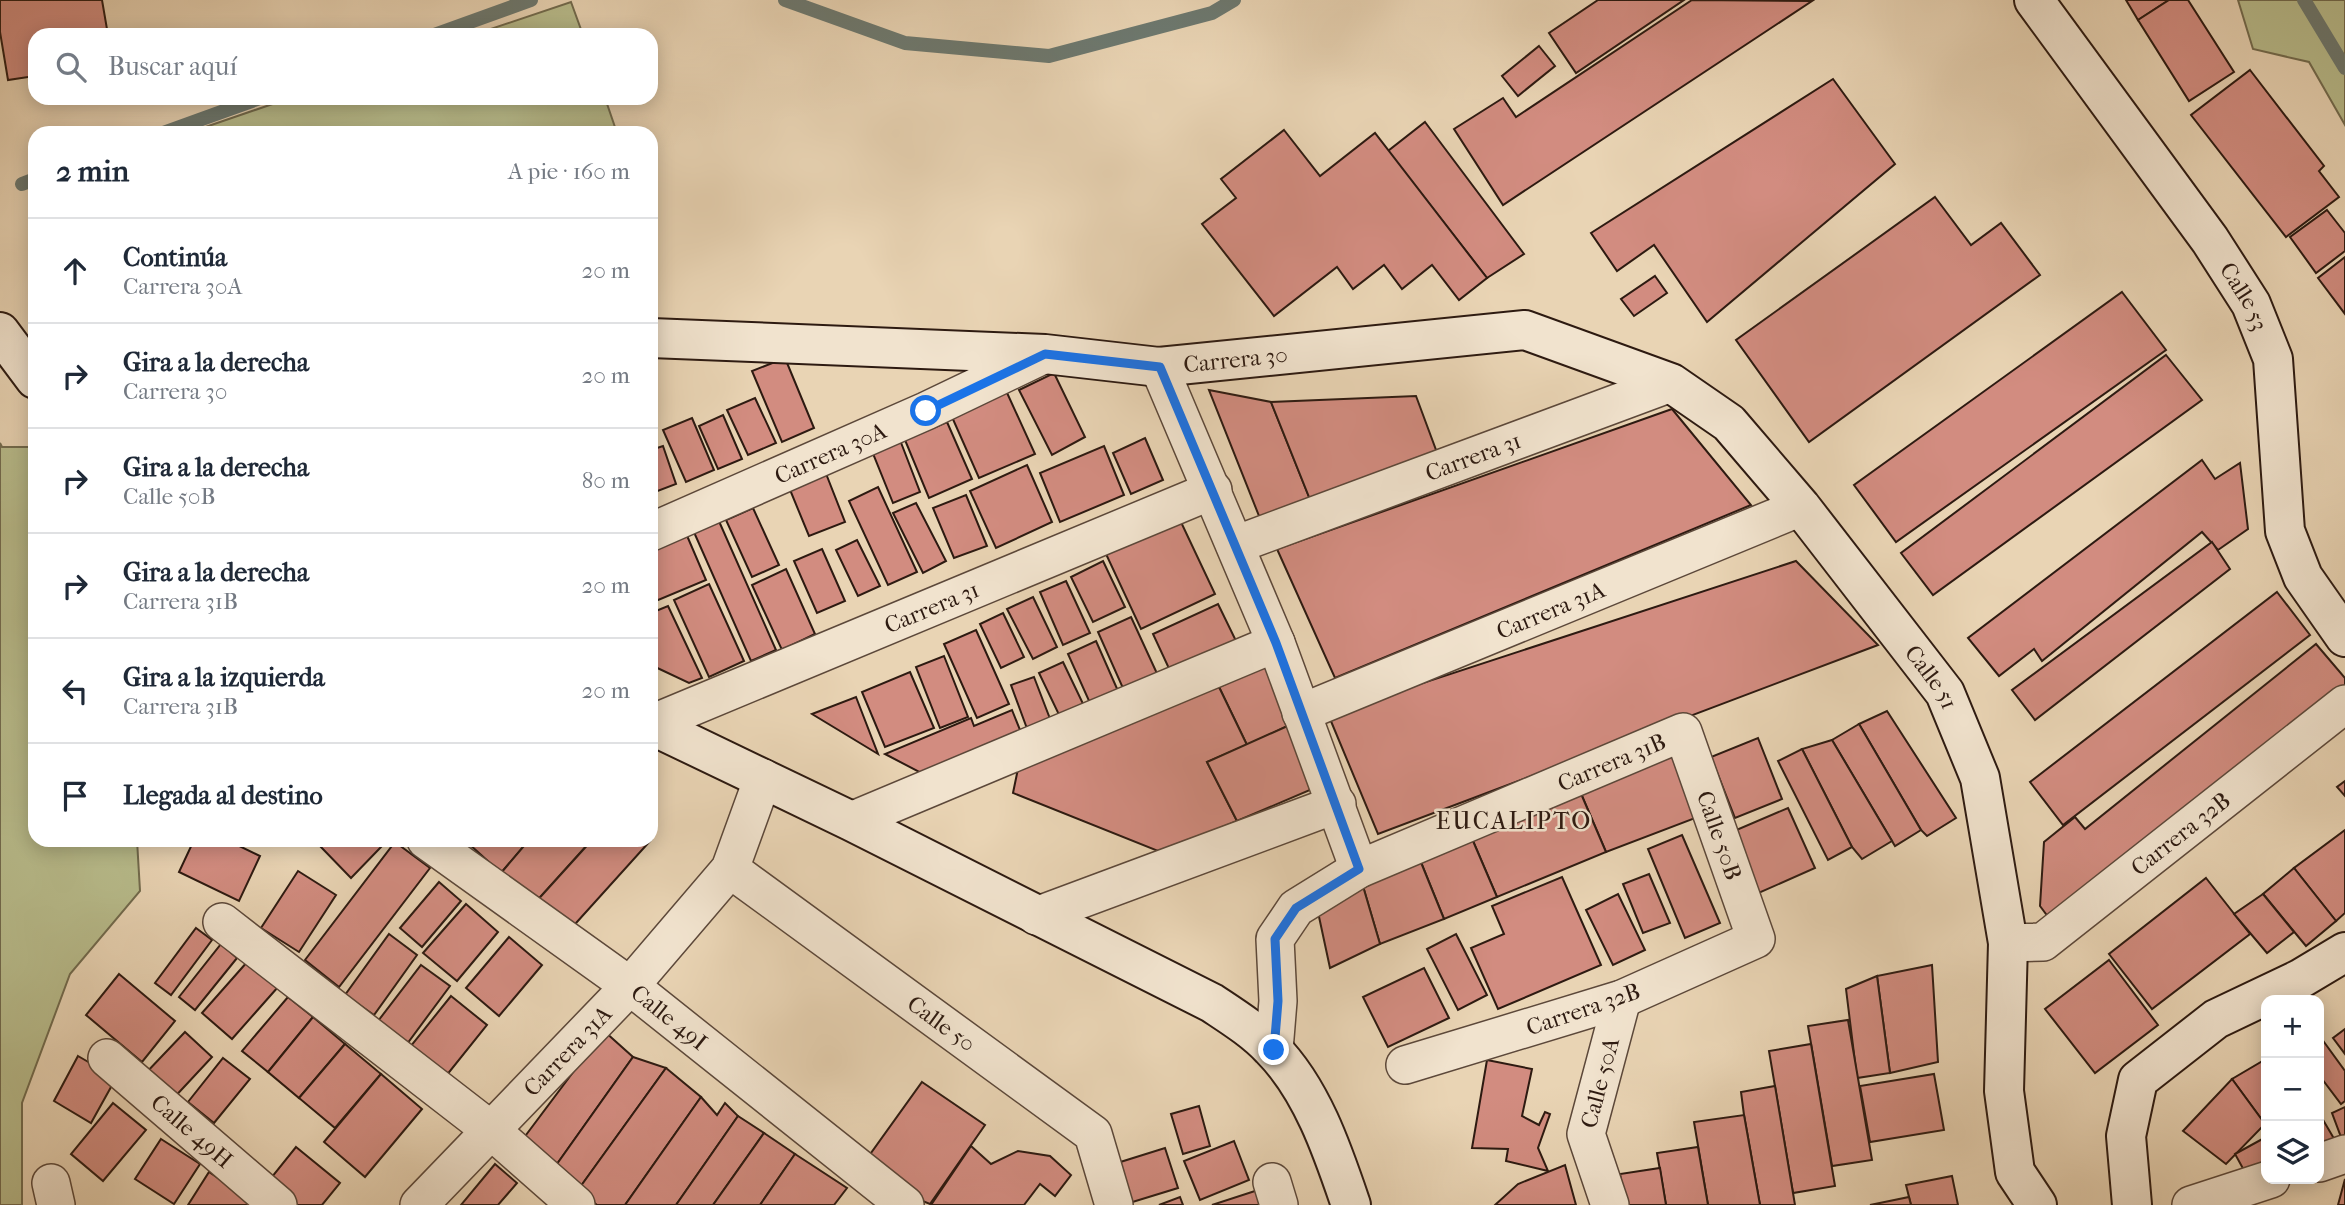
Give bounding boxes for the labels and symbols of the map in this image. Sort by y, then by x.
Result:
street label: Calle 53 [2214,258,2273,335]
street label: Carrera 30 [1182,341,1289,378]
route start [910,395,941,426]
street label: Carrera 30A [771,417,892,490]
street label: Carrera 31 [1422,427,1525,487]
street label: Carrera 31 [880,576,983,639]
street label: Carrera 31A [1493,576,1610,645]
street label: Calle 51 [1899,640,1963,713]
street label: Carrera 31B [1554,728,1670,797]
street label: Calle 50B [1691,787,1747,884]
street label: Carrera 32B [2126,787,2236,881]
district label: EUCALIPTO [1436,807,1592,835]
street label: Carrera 32B [1523,977,1644,1042]
street label: Calle 49I [625,979,712,1056]
street label: Calle 50 [902,990,981,1058]
street label: Carrera 31A [518,1000,618,1102]
route end [1258,1034,1289,1065]
street label: Calle 50A [1575,1034,1625,1131]
street label: Calle 49H [145,1089,238,1174]

